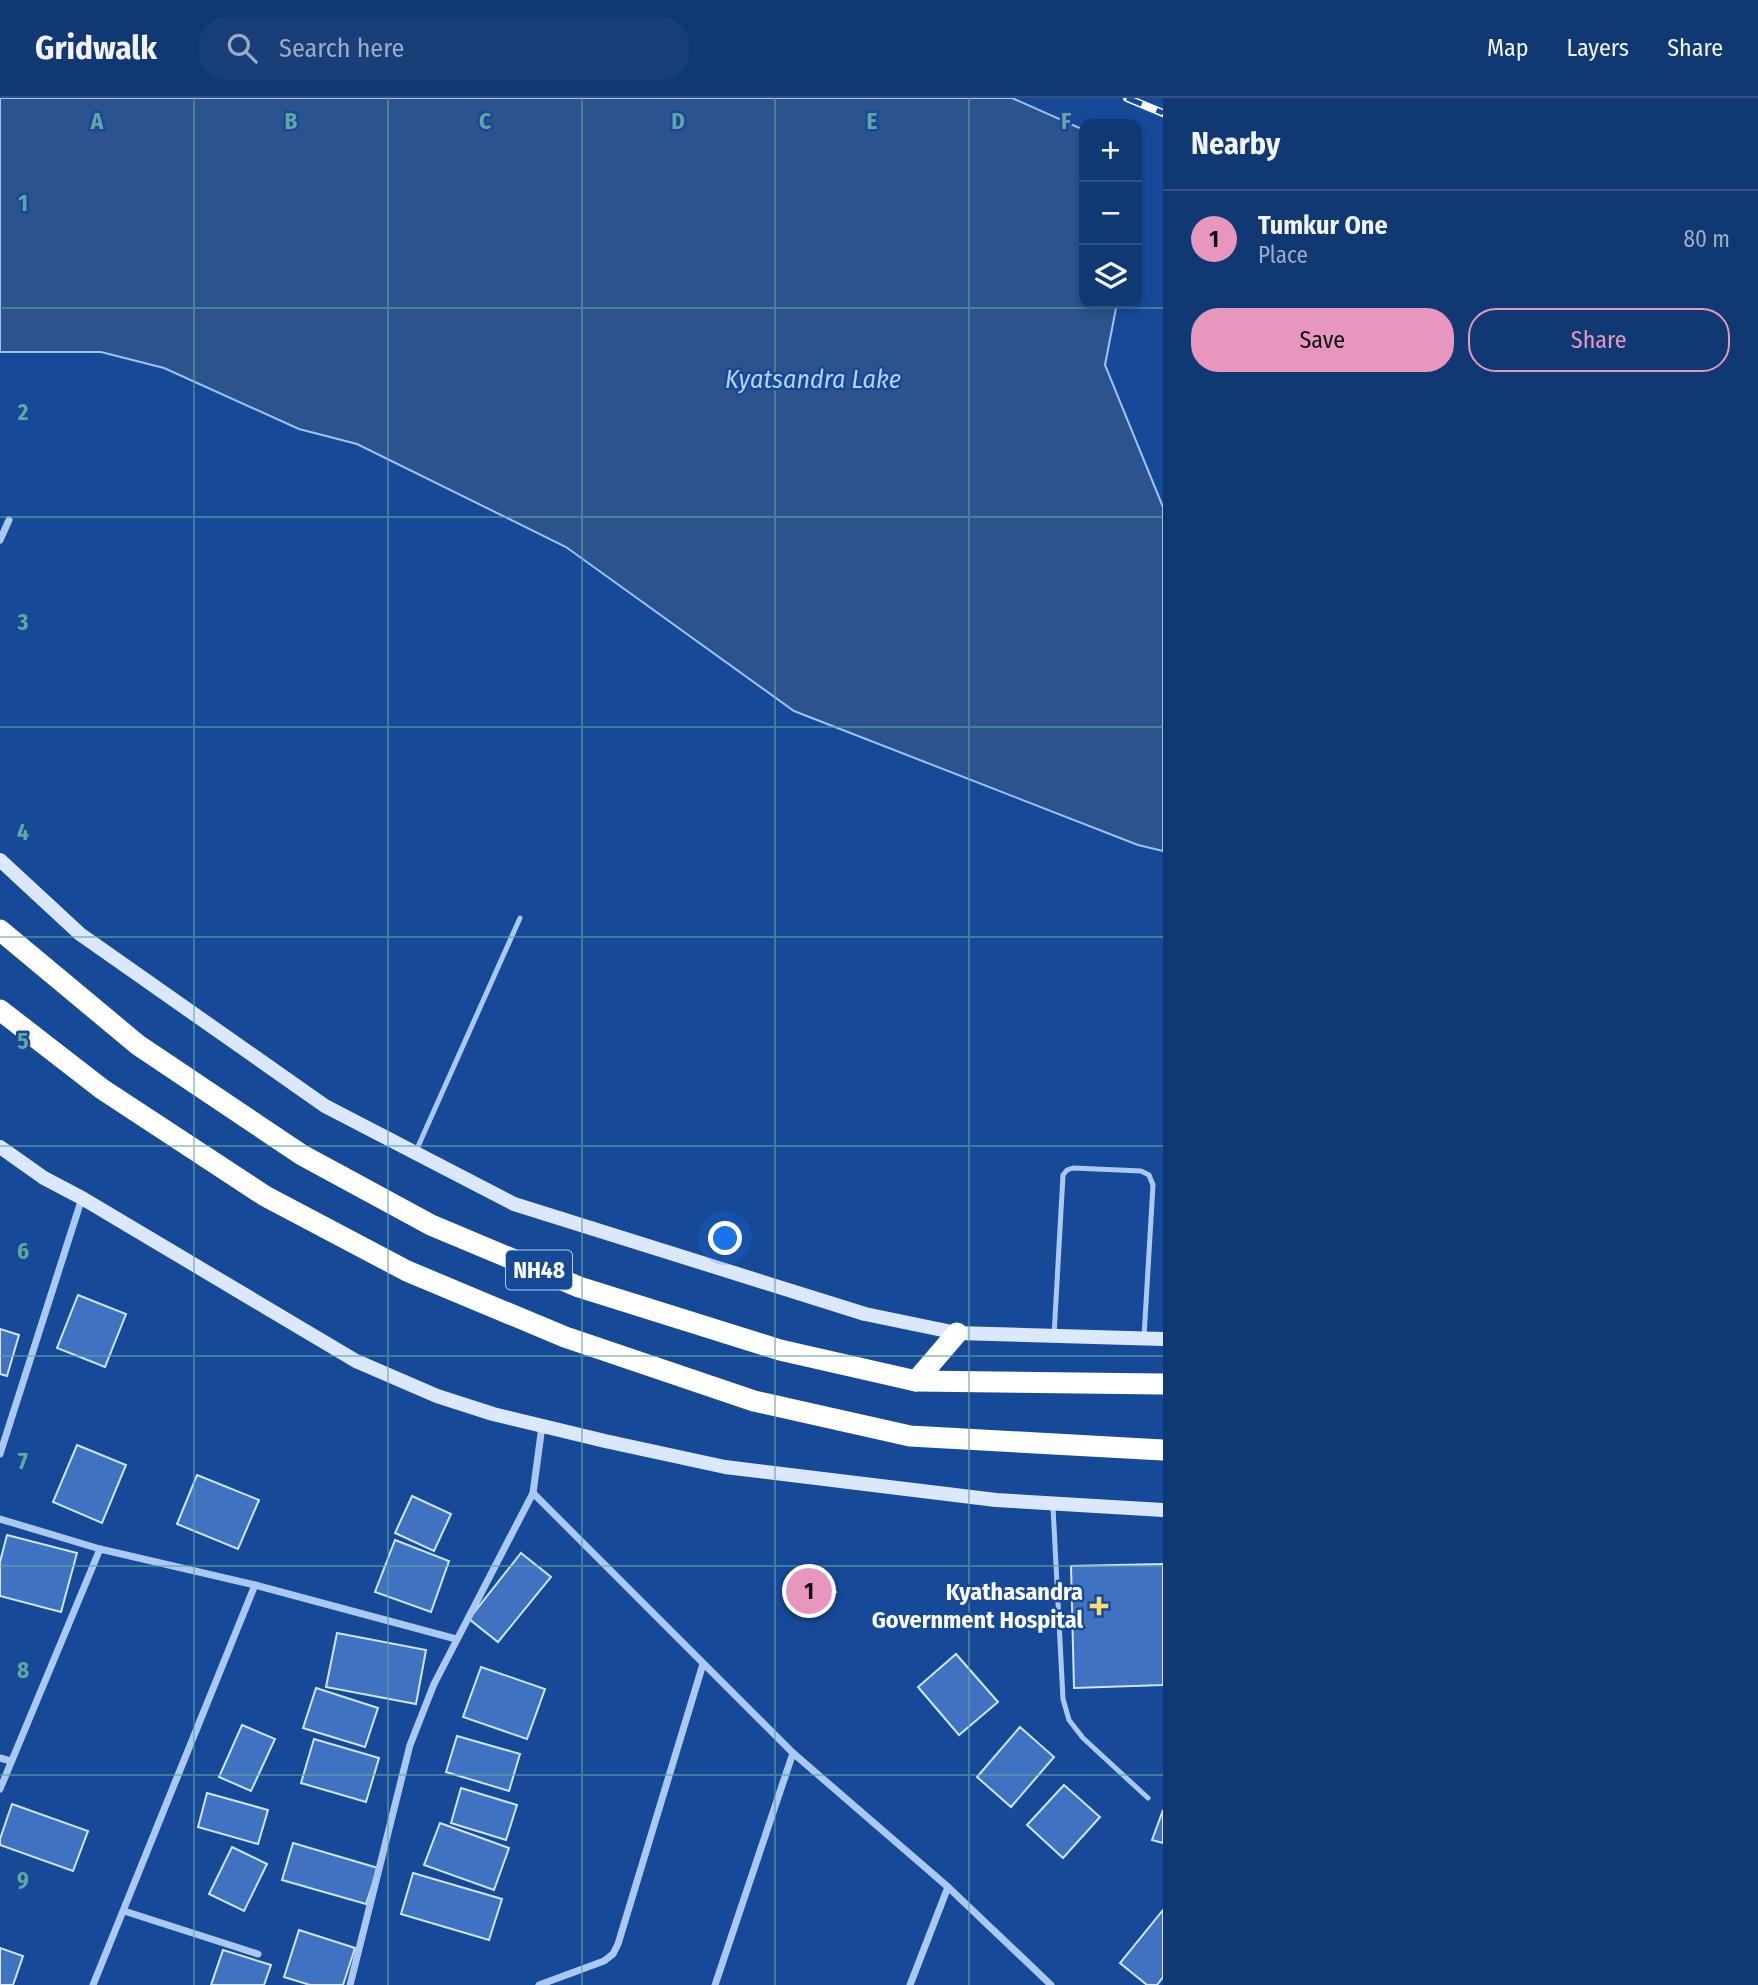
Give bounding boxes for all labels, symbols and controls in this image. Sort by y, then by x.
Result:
search box [199,17,689,80]
text: Gridwalk [35,28,157,68]
icon: search [223,29,261,67]
text: Search here [279,33,404,64]
text: Map [1487,34,1529,62]
text: Layers [1567,34,1629,62]
text: Share [1667,34,1723,62]
text: A [90,107,104,135]
text: B [285,107,298,135]
text: C [479,107,491,135]
text: D [671,107,685,135]
text: E [867,107,878,135]
text: F [1061,107,1071,135]
map controls [1079,119,1142,308]
button: + [1079,119,1142,182]
text: Nearby [1191,126,1280,162]
button: − [1079,182,1142,245]
text: 1 [18,189,28,217]
text: Tumkur One [1258,210,1388,241]
text: 1 [1209,225,1219,253]
text: 80 m [1683,225,1730,253]
text: Place [1258,241,1308,269]
button: layers [1079,245,1142,308]
button: Save [1191,308,1454,372]
button: Share [1468,308,1730,372]
water label: Kyatsandra Lake [725,364,901,395]
text: 2 [17,398,29,426]
text: 3 [17,608,29,636]
text: 4 [17,818,29,846]
text: 5 [17,1027,29,1055]
your location [708,1221,742,1255]
text: 6 [17,1237,29,1265]
road number: NH48 [506,1250,572,1289]
text: 7 [18,1447,28,1475]
pin: 1 [786,1565,832,1617]
place label: Kyathasandra Government Hospital [872,1578,1083,1634]
marker: Kyathasandra Government Hospital [1089,1596,1109,1616]
text: 8 [17,1656,29,1684]
text: 9 [17,1866,29,1894]

